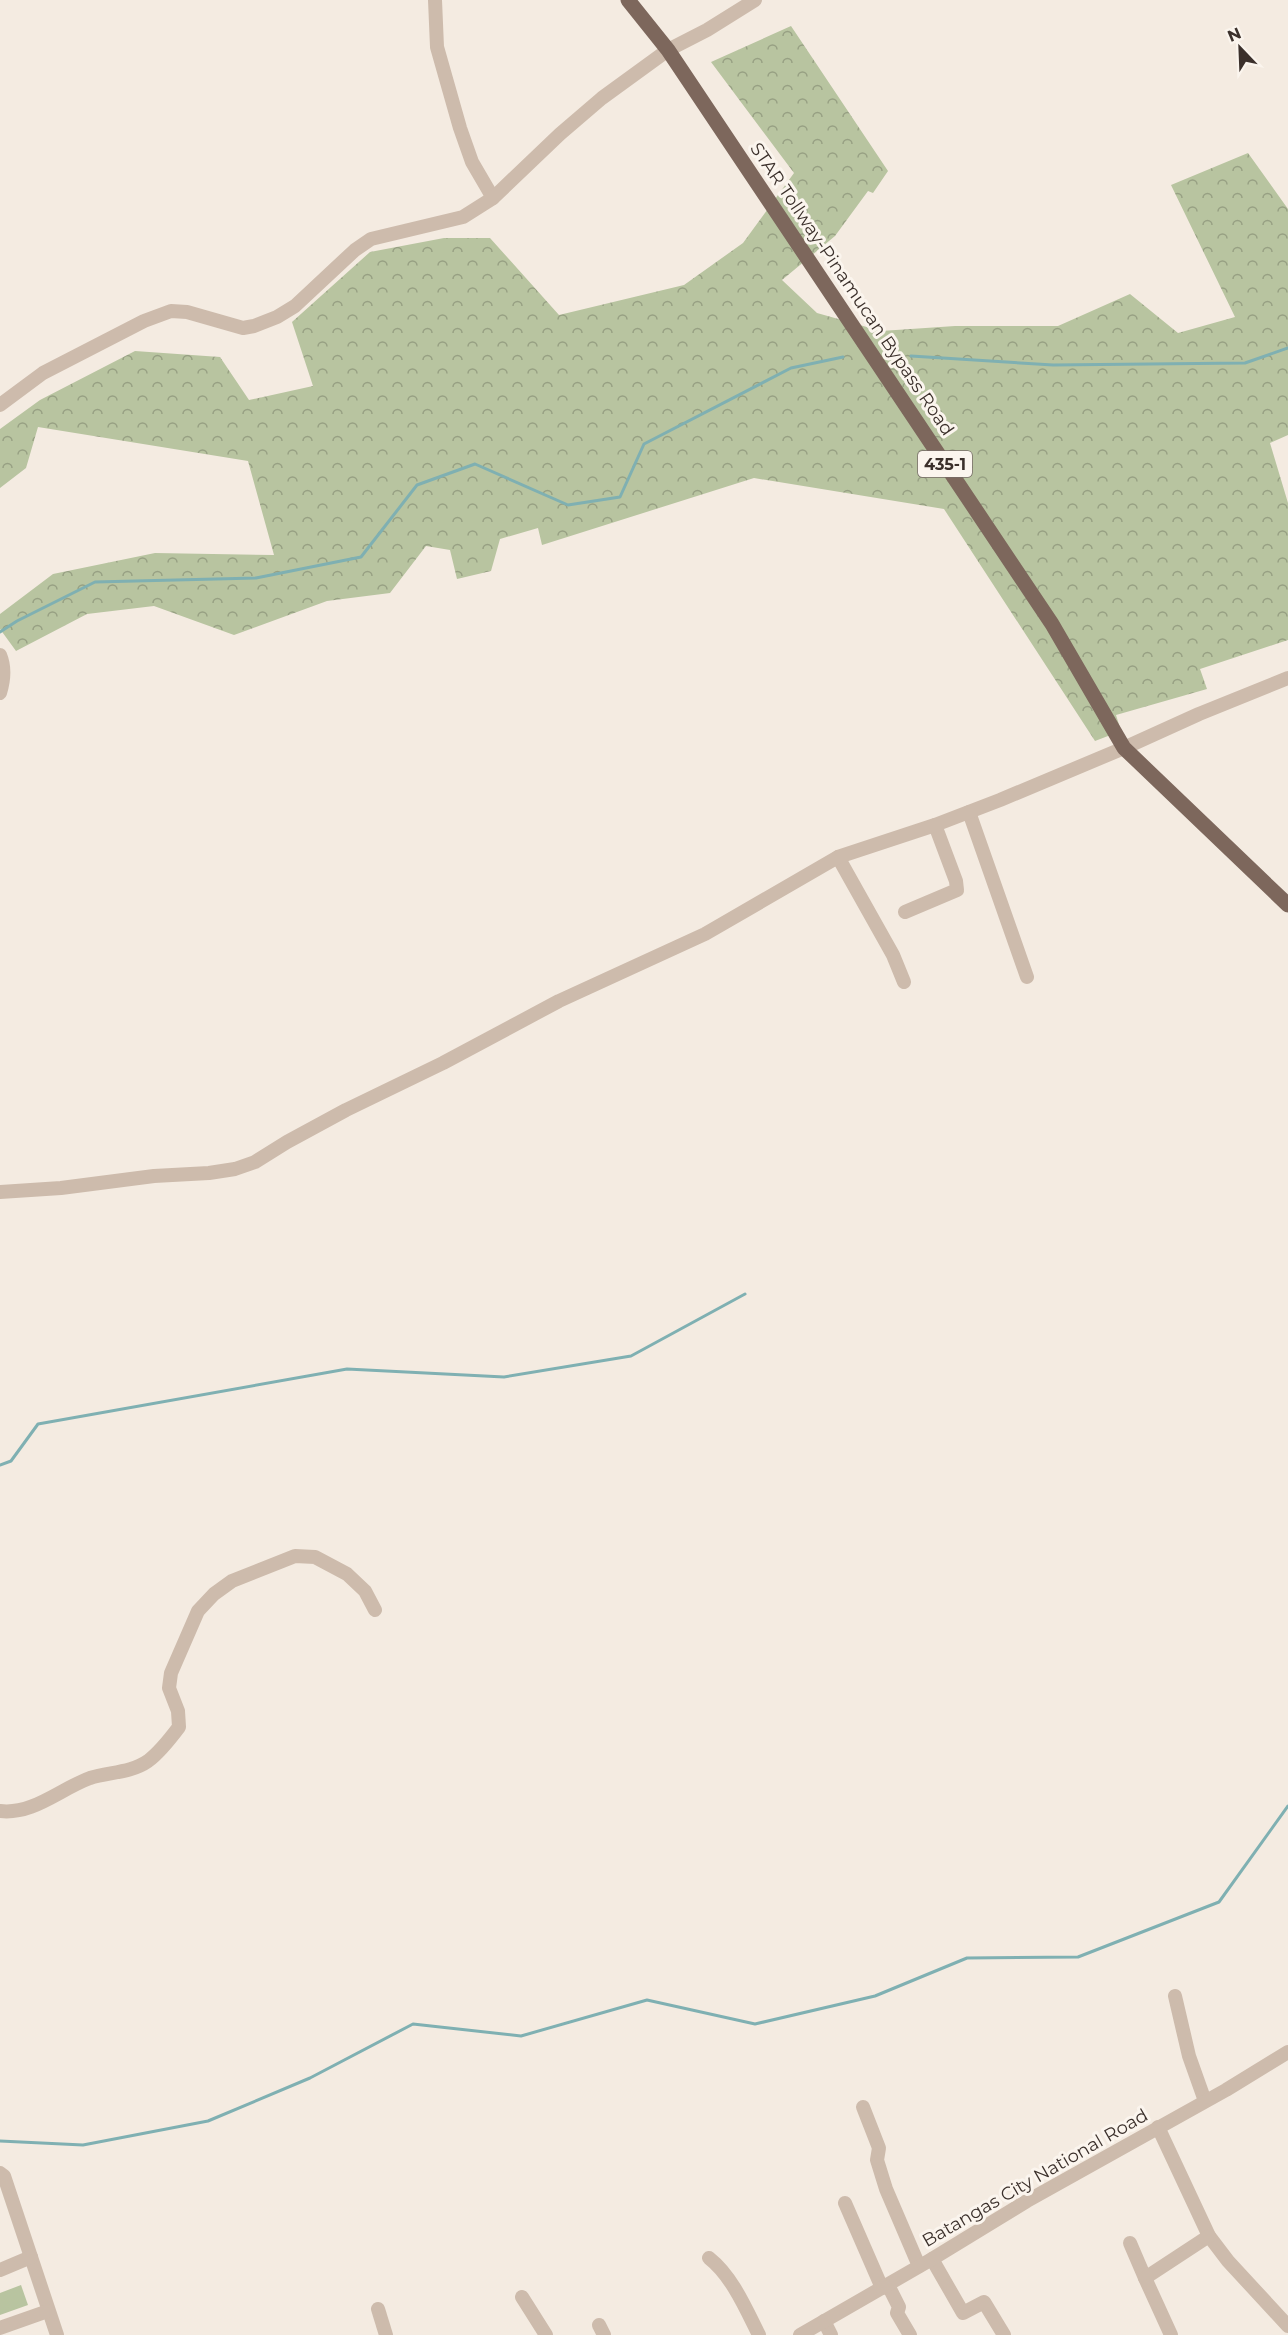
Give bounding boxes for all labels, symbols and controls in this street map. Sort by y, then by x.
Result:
north arrow [1210,18,1270,78]
text: N [1225,23,1244,46]
street label: STAR Tollway-Pinamucan Bypass Road [745,138,959,440]
road number: 435-1 [918,451,972,477]
street label: Batangas City National Road [918,2104,1152,2252]

